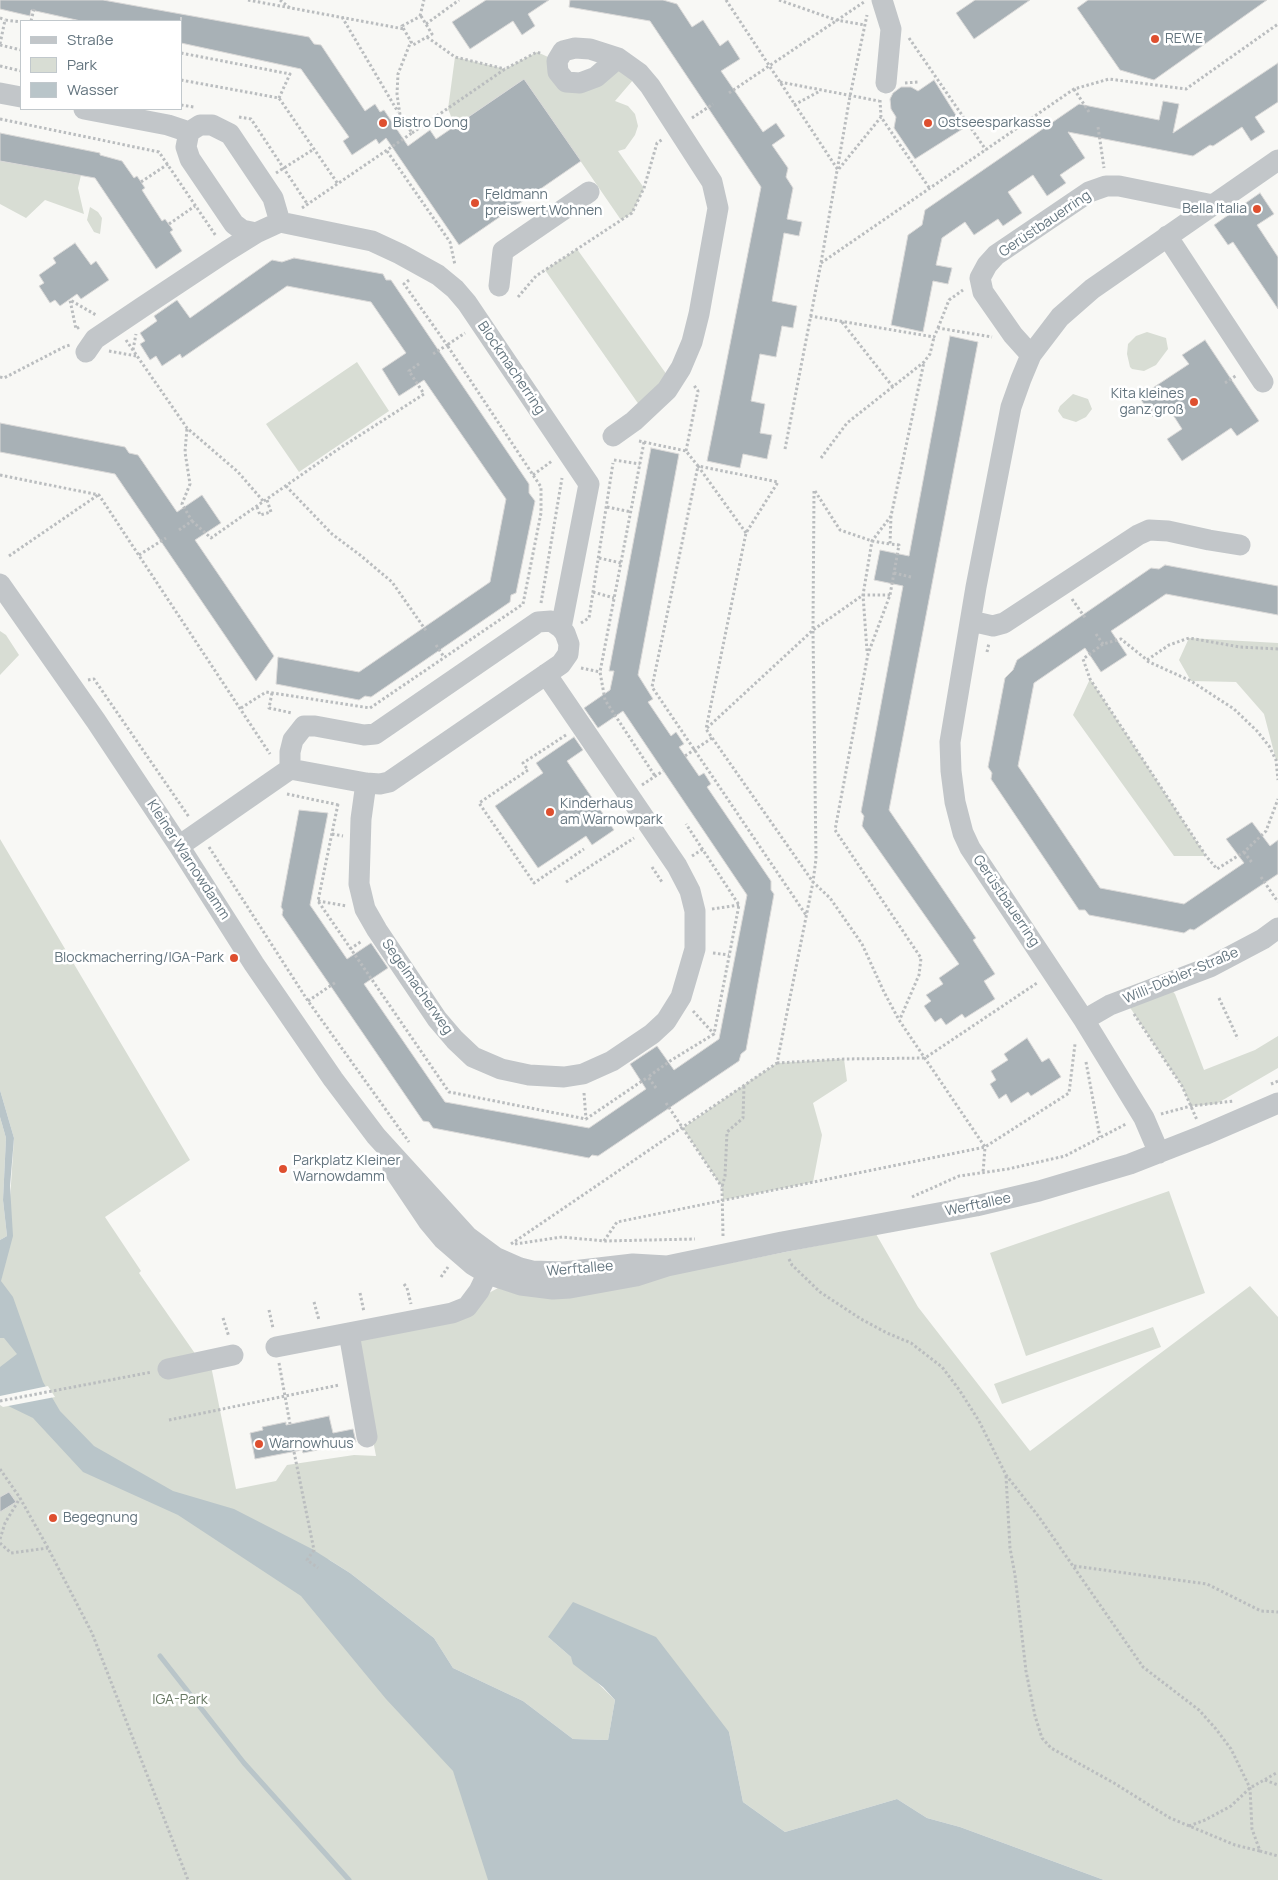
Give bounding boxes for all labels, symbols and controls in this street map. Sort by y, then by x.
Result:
legend [20,20,182,110]
text: Straße [67,29,113,50]
place label: REWE [1165,31,1203,47]
marker: REWE [1149,33,1161,45]
text: Park [67,54,97,75]
text: Wasser [67,79,119,100]
place label: Bistro Dong [393,115,468,131]
place label: Ostseesparkasse [938,115,1051,131]
marker: Bistro Dong [377,117,389,129]
marker: Ostseesparkasse [922,117,934,129]
place label: Feldmann preiswert Wohnen [485,187,602,220]
street label: Gerüstbauerring [996,187,1094,261]
marker: Feldmann preiswert Wohnen [469,197,481,209]
place label: Bella Italia [1182,201,1247,217]
marker: Bella Italia [1251,203,1263,215]
street label: Blockmacherring [474,318,548,418]
place label: Kita kleines ganz groß [1111,386,1184,418]
marker: Kita kleines ganz groß [1188,396,1200,408]
place label: Kinderhaus am Warnowpark [560,796,663,829]
street label: Kleiner Warnowdamm [143,797,233,923]
marker: Kinderhaus am Warnowpark [544,806,556,818]
street label: Gerüstbauerring [969,852,1043,950]
street label: Segelmacherweg [378,936,456,1038]
street label: Willi-Döbler-Straße [1121,944,1241,1008]
place label: Blockmacherring/IGA-Park [54,950,224,966]
marker: Blockmacherring/IGA-Park [228,952,240,964]
place label: Parkplatz Kleiner Warnowdamm [293,1153,401,1186]
marker: Parkplatz Kleiner Warnowdamm [277,1163,289,1175]
street label: Werftallee [944,1190,1012,1220]
street label: Werftallee [546,1258,614,1280]
place label: Warnowhuus [269,1436,354,1452]
marker: Warnowhuus [253,1438,265,1450]
place label: Begegnung [63,1510,138,1526]
marker: Begegnung [47,1512,59,1524]
park label: IGA-Park [152,1692,208,1708]

